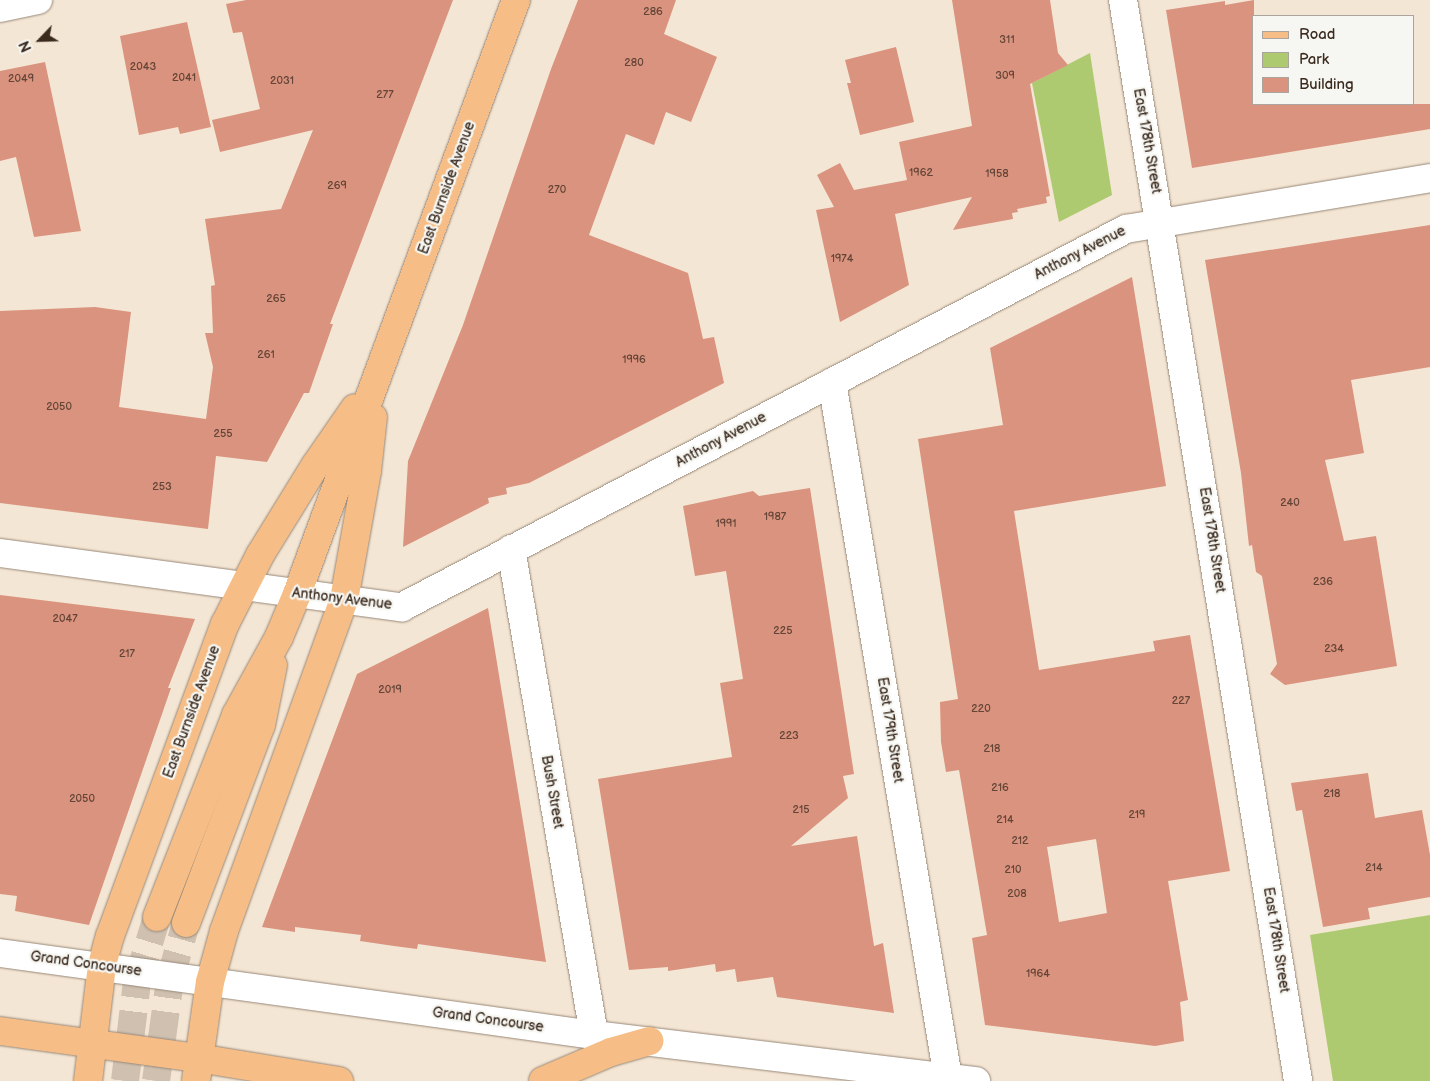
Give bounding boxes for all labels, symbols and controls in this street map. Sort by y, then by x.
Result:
house number: 286 [643,5,663,19]
north arrow [15,15,65,65]
legend [1252,15,1415,105]
text: Road [1299,25,1335,44]
house number: 311 [999,33,1015,47]
text: N [16,38,36,55]
text: Park [1299,50,1329,69]
house number: 280 [624,56,644,70]
house number: 2043 [130,60,156,74]
house number: 309 [995,69,1015,83]
house number: 2041 [172,71,196,85]
house number: 2049 [8,72,34,86]
house number: 2031 [270,74,294,88]
text: Building [1299,75,1354,94]
street label: East 178th Street [1129,87,1165,195]
house number: 277 [376,88,394,102]
street label: East Burnside Avenue [415,119,479,257]
house number: 1962 [909,166,933,180]
house number: 1958 [985,167,1009,181]
house number: 269 [327,179,347,193]
house number: 270 [548,183,566,197]
street label: Anthony Avenue [1031,222,1129,284]
house number: 1974 [831,252,853,266]
house number: 265 [266,292,286,306]
house number: 261 [257,348,275,362]
house number: 1996 [622,353,646,367]
house number: 2050 [46,400,72,414]
street label: Anthony Avenue [672,409,770,471]
house number: 255 [213,427,233,441]
house number: 253 [152,480,172,494]
street label: East 178th Street [1195,486,1229,594]
house number: 240 [1280,496,1300,510]
house number: 1987 [764,510,786,524]
house number: 1991 [715,517,737,531]
house number: 236 [1313,575,1333,589]
street label: Anthony Avenue [291,584,393,614]
house number: 2047 [52,612,78,626]
house number: 225 [773,624,793,638]
house number: 234 [1324,642,1344,656]
street label: East Burnside Avenue [160,643,224,781]
house number: 217 [119,647,135,661]
street label: East 179th Street [873,676,907,784]
house number: 2019 [378,683,402,697]
house number: 227 [1172,694,1190,708]
house number: 220 [971,702,991,716]
house number: 223 [779,729,799,743]
house number: 218 [984,742,1000,756]
street label: Bush Street [537,754,567,830]
house number: 216 [991,781,1009,795]
house number: 218 [1324,787,1340,801]
house number: 2050 [69,792,95,806]
house number: 215 [793,803,809,817]
house number: 219 [1129,808,1145,822]
house number: 214 [996,813,1014,827]
house number: 212 [1011,834,1029,848]
house number: 214 [1365,861,1383,875]
house number: 210 [1004,863,1022,877]
street label: East 178th Street [1259,886,1293,994]
house number: 208 [1007,887,1027,901]
street label: Grand Concourse [29,948,143,980]
house number: 1964 [1026,967,1050,981]
street label: Grand Concourse [431,1004,545,1036]

